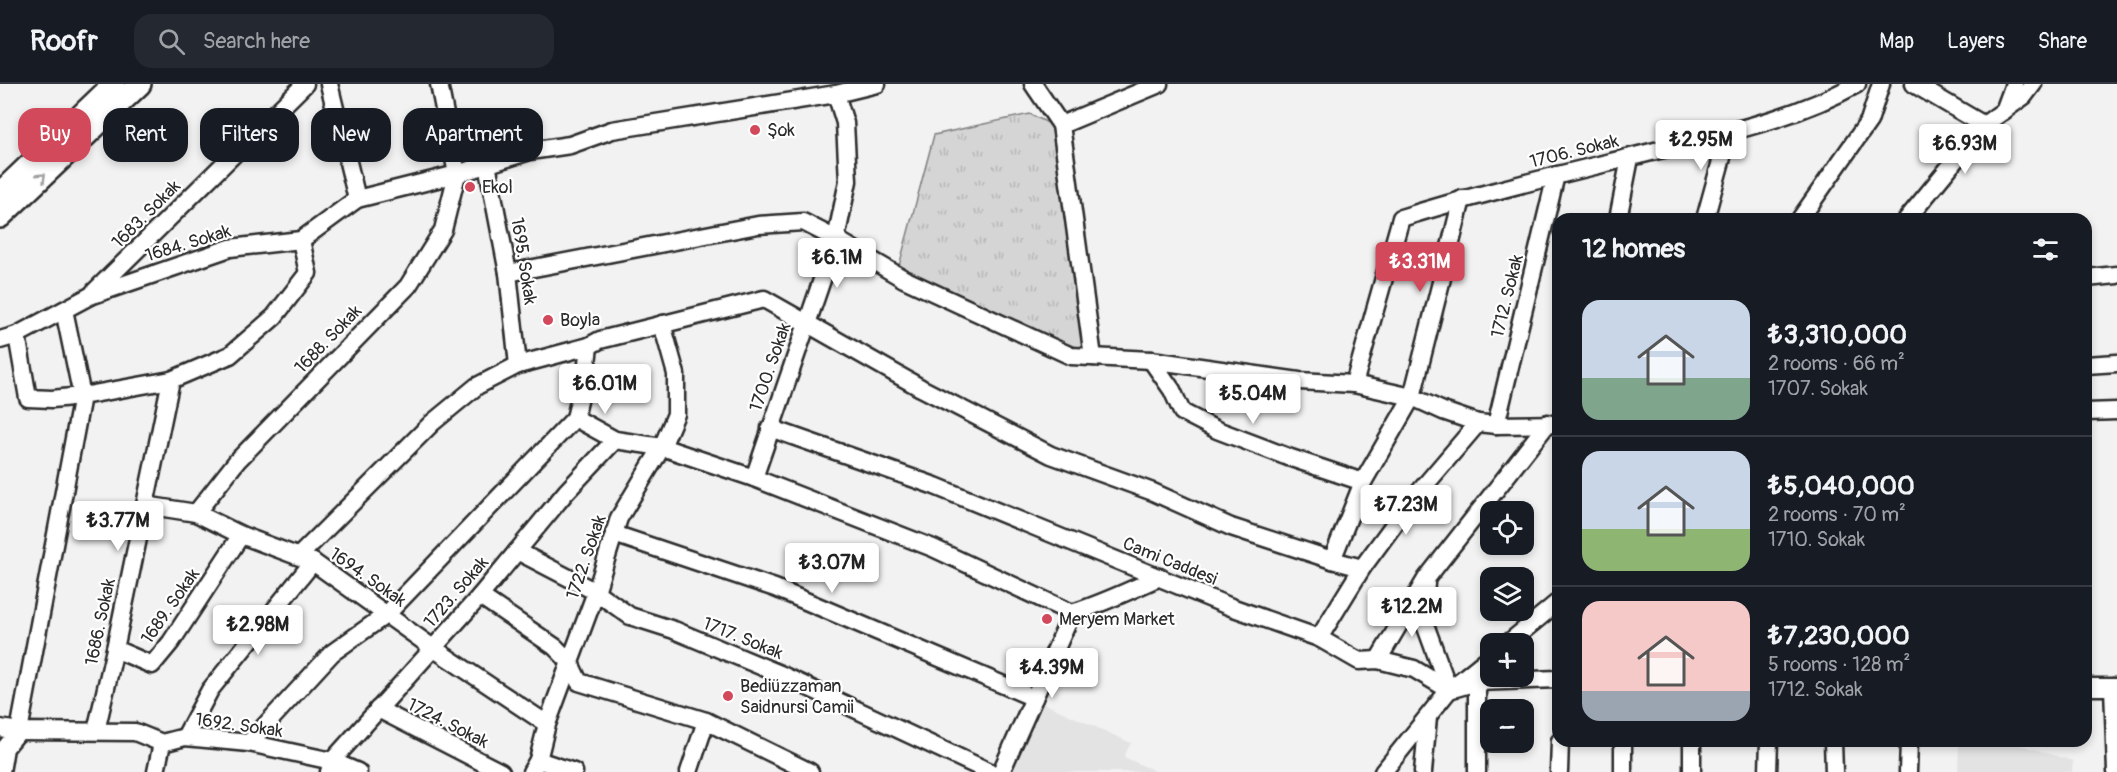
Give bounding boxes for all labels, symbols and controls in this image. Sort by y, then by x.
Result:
search box [134,14,554,68]
text: Roofr [30,24,98,59]
icon: search [155,25,188,58]
text: Search here [203,27,310,55]
text: Map [1879,28,1914,55]
text: Layers [1947,28,2005,55]
text: Share [2038,28,2087,55]
chip: Buy [18,108,91,162]
chip: Rent [103,108,188,162]
chip: Filters [200,108,299,162]
chip: New [311,108,391,162]
chip: Apartment [403,108,543,162]
place label: Şok [767,119,795,142]
pin: ₺2.95M [1652,120,1750,171]
marker: Şok [748,123,762,137]
pin: ₺6.93M [1916,124,2014,175]
text: ₺2.95M [1669,127,1733,152]
street label: 1706. Sokak [1527,129,1621,174]
text: ₺6.93M [1933,131,1997,156]
one-way arrow [36,173,46,184]
street label: 1683. Sokak [107,175,186,254]
place label: Ekol [482,176,513,199]
marker: Ekol [463,180,477,194]
street label: 1695. Sokak [505,216,542,307]
street label: 1684. Sokak [143,219,234,267]
text: 12 homes [1582,233,1685,265]
icon: filters [2029,233,2062,266]
pin: ₺6.1M [795,238,879,289]
pin: ₺3.31M [1371,242,1469,293]
text: ₺6.1M [812,245,862,270]
text: ₺3.31M [1390,249,1450,274]
street label: 1712. Sokak [1486,252,1529,340]
street label: 1688. Sokak [290,300,367,379]
place label: Boyla [560,309,600,332]
marker: Boyla [541,313,555,327]
street label: 1700. Sokak [745,319,797,415]
text: ₺3,310,000 [1768,319,1907,351]
icon: home [1630,324,1702,396]
text: 2 rooms · 66 m² [1768,351,1905,376]
pin: ₺6.01M [556,364,654,415]
text: ₺6.01M [573,371,637,396]
pin: ₺5.04M [1204,374,1302,425]
text: 1707. Sokak [1768,376,1868,401]
text: ₺5.04M [1220,381,1286,406]
text: ₺5,040,000 [1768,470,1915,502]
icon: home [1630,475,1702,547]
pin: ₺7.23M [1357,485,1455,536]
text: ₺7.23M [1374,492,1438,517]
pin: ₺3.77M [69,501,167,552]
map controls [1480,501,1534,753]
button: locate [1480,501,1534,555]
text: 2 rooms · 70 m² [1768,502,1906,527]
text: ₺3.77M [86,508,150,533]
street label: 1722. Sokak [561,511,612,603]
text: 1710. Sokak [1768,527,1865,552]
street label: Cami Caddesi [1119,532,1220,591]
street label: 1694. Sokak [325,543,411,613]
pin: ₺3.07M [783,543,881,594]
text: ₺3.07M [799,550,865,575]
street label: 1723. Sokak [419,551,494,633]
street label: 1689. Sokak [136,564,205,649]
button: layers [1480,567,1534,621]
street label: 1686. Sokak [80,576,121,668]
pin: ₺12.2M [1363,587,1461,638]
text: ₺12.2M [1382,594,1442,619]
pin: ₺2.98M [209,605,307,656]
place label: Meryem Market [1059,608,1176,631]
text: ₺2.98M [227,612,289,637]
street label: 1717. Sokak [699,612,787,665]
marker: Meryem Market [1040,612,1054,626]
text: ₺7,230,000 [1768,620,1910,652]
icon: home [1630,625,1702,697]
button: + [1480,633,1534,687]
pin: ₺4.39M [1003,648,1101,699]
text: 5 rooms · 128 m² [1768,652,1910,677]
text: ₺4.39M [1020,655,1084,680]
place label: Bediüzzaman Saidnursi Camii [740,675,854,719]
text: 1712. Sokak [1768,677,1863,702]
marker: Bediüzzaman Saidnursi Camii [721,689,735,703]
street label: 1724. Sokak [403,693,493,754]
button: − [1480,699,1534,753]
street label: 1692. Sokak [194,708,285,743]

